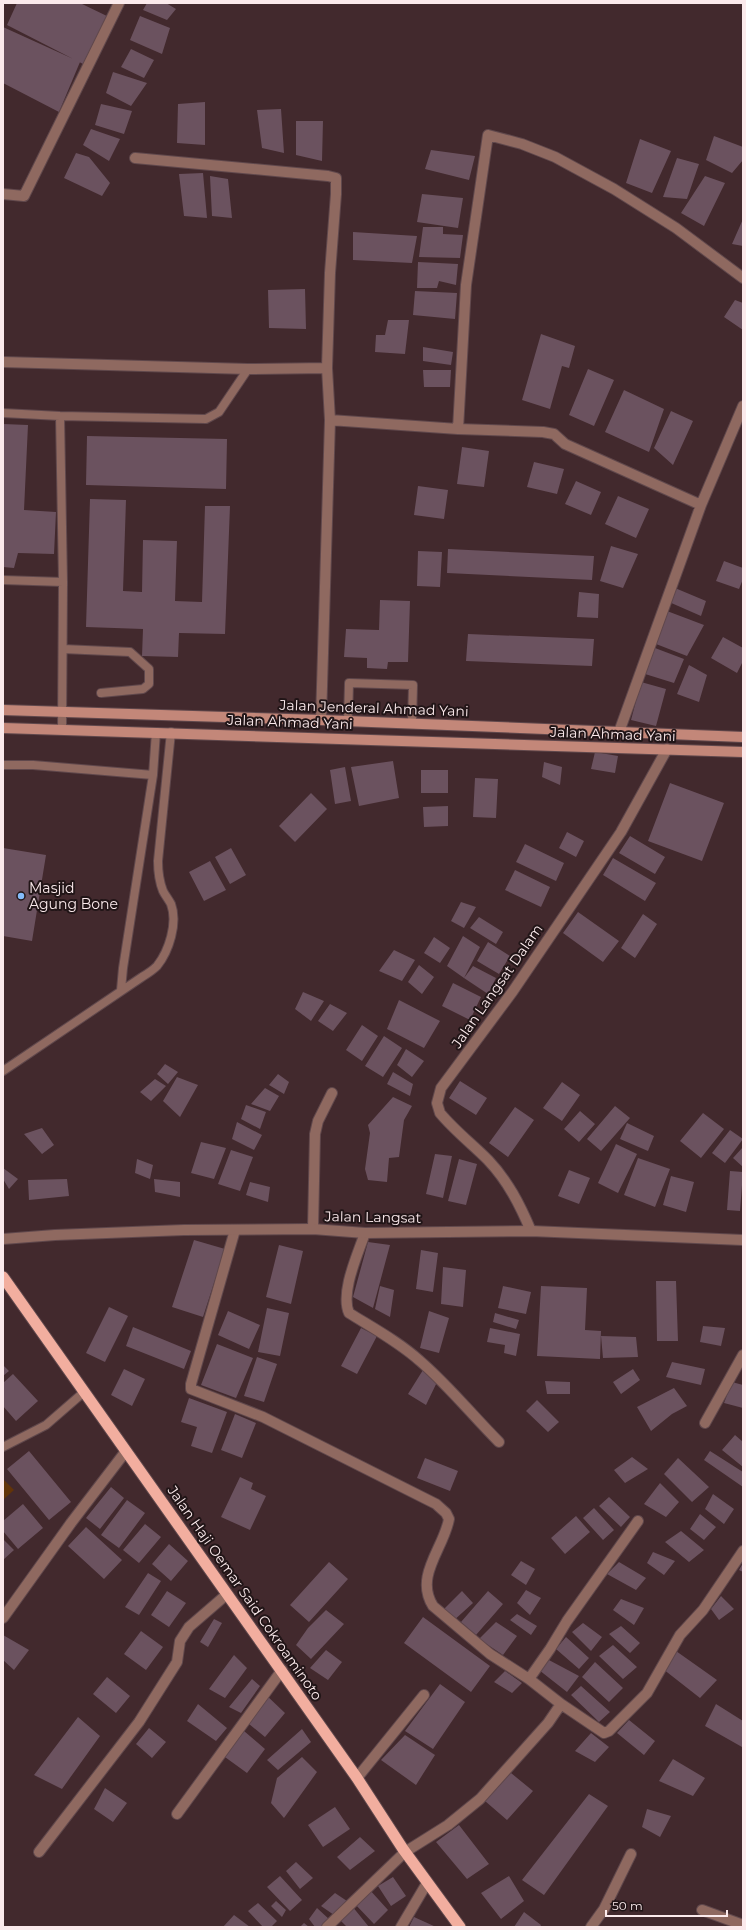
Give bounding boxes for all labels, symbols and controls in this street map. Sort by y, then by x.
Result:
street label: Jalan Jenderal Ahmad Yani [278,696,469,720]
street label: Jalan Ahmad Yani [226,711,353,733]
street label: Jalan Ahmad Yani [549,723,676,745]
place label: Masjid Agung Bone [29,879,118,913]
marker: Masjid Agung Bone [16,891,26,901]
street label: Jalan Langsat Dalam [447,921,547,1052]
street label: Jalan Langsat [323,1207,422,1227]
street label: Jalan Haji Oemar Said Cokroaminoto [163,1481,326,1704]
scale bar [606,1892,727,1918]
text: 50 m [612,1898,643,1913]

